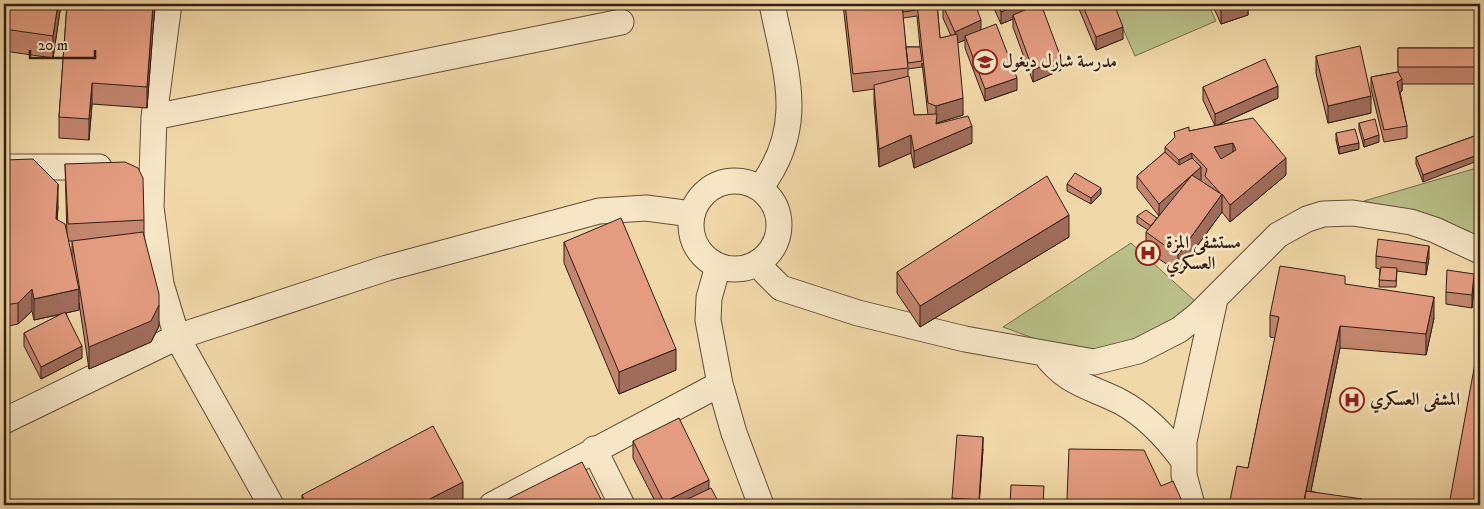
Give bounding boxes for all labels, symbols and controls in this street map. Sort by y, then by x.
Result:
scale bar [30,28,95,60]
text: 20 m [38,36,68,55]
school or university icon: مدرسة شارل ديغول [972,49,998,75]
place label: مدرسة شارل ديغول [1002,51,1117,73]
place label: مستشفى المزة العسكري [1166,232,1241,278]
hospital icon: مستشفى المزة العسكري [1135,240,1161,266]
hospital icon: المشفى العسكري [1339,387,1365,413]
place label: المشفى العسكري [1370,389,1460,414]

